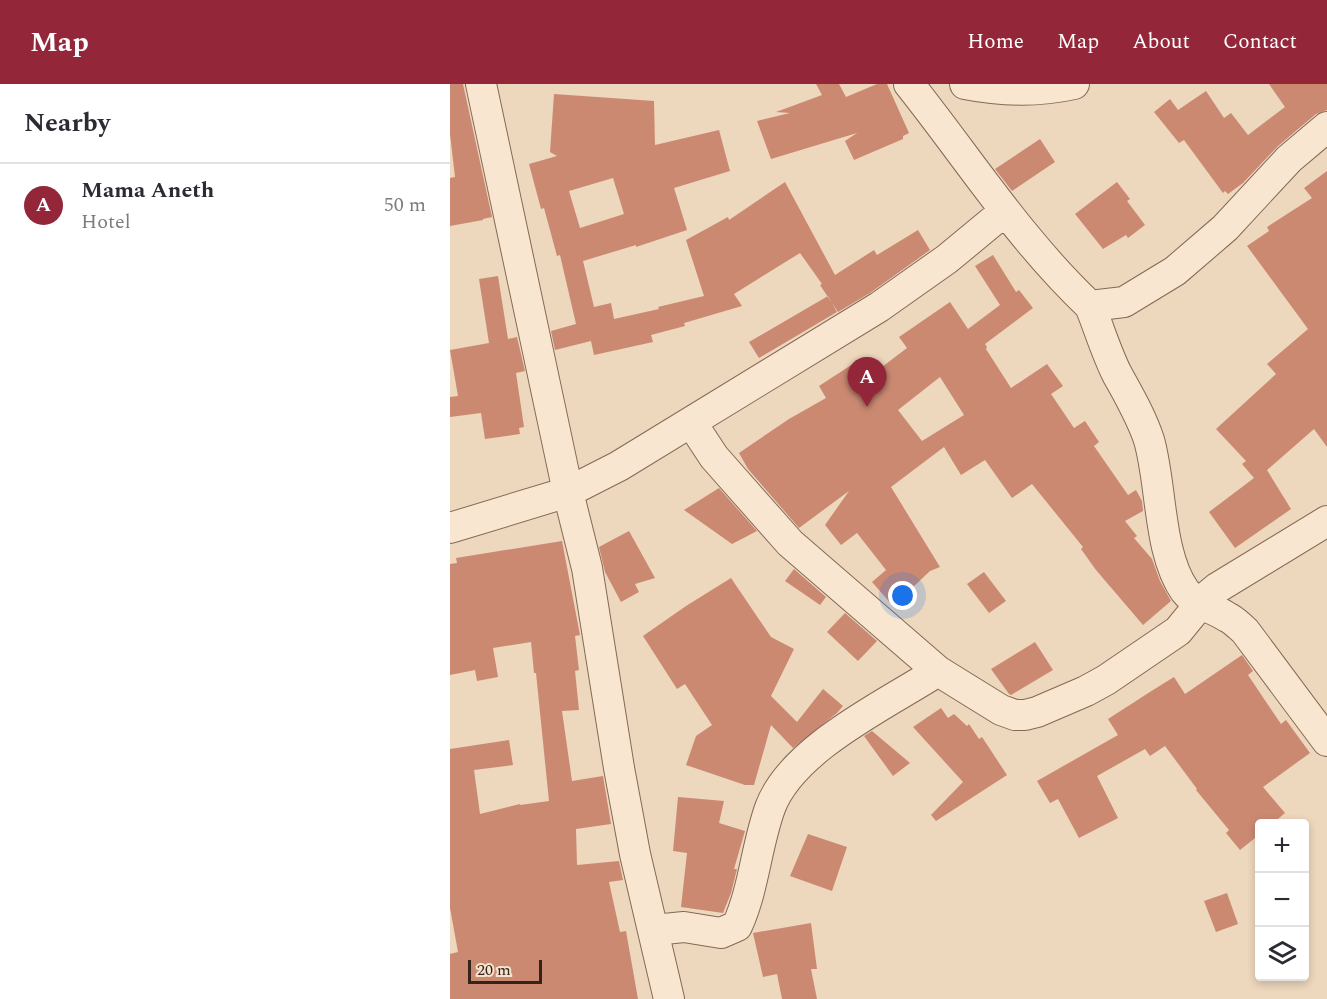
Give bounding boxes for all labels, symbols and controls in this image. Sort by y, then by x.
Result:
text: Map [30,21,89,64]
text: Home [967,26,1024,58]
text: Map [1057,26,1099,58]
text: About [1132,26,1190,58]
text: Contact [1223,26,1297,58]
text: Nearby [24,103,110,143]
text: Mama Aneth [81,174,214,207]
text: A [36,190,51,220]
text: 50 m [384,190,426,220]
text: Hotel [81,207,131,237]
pin: A [848,358,886,407]
your location [888,581,917,610]
map controls [1255,819,1309,981]
button: + [1255,819,1309,873]
button: − [1255,873,1309,927]
button: layers [1255,927,1309,981]
scale bar [468,957,542,984]
text: 20 m [477,958,511,982]

